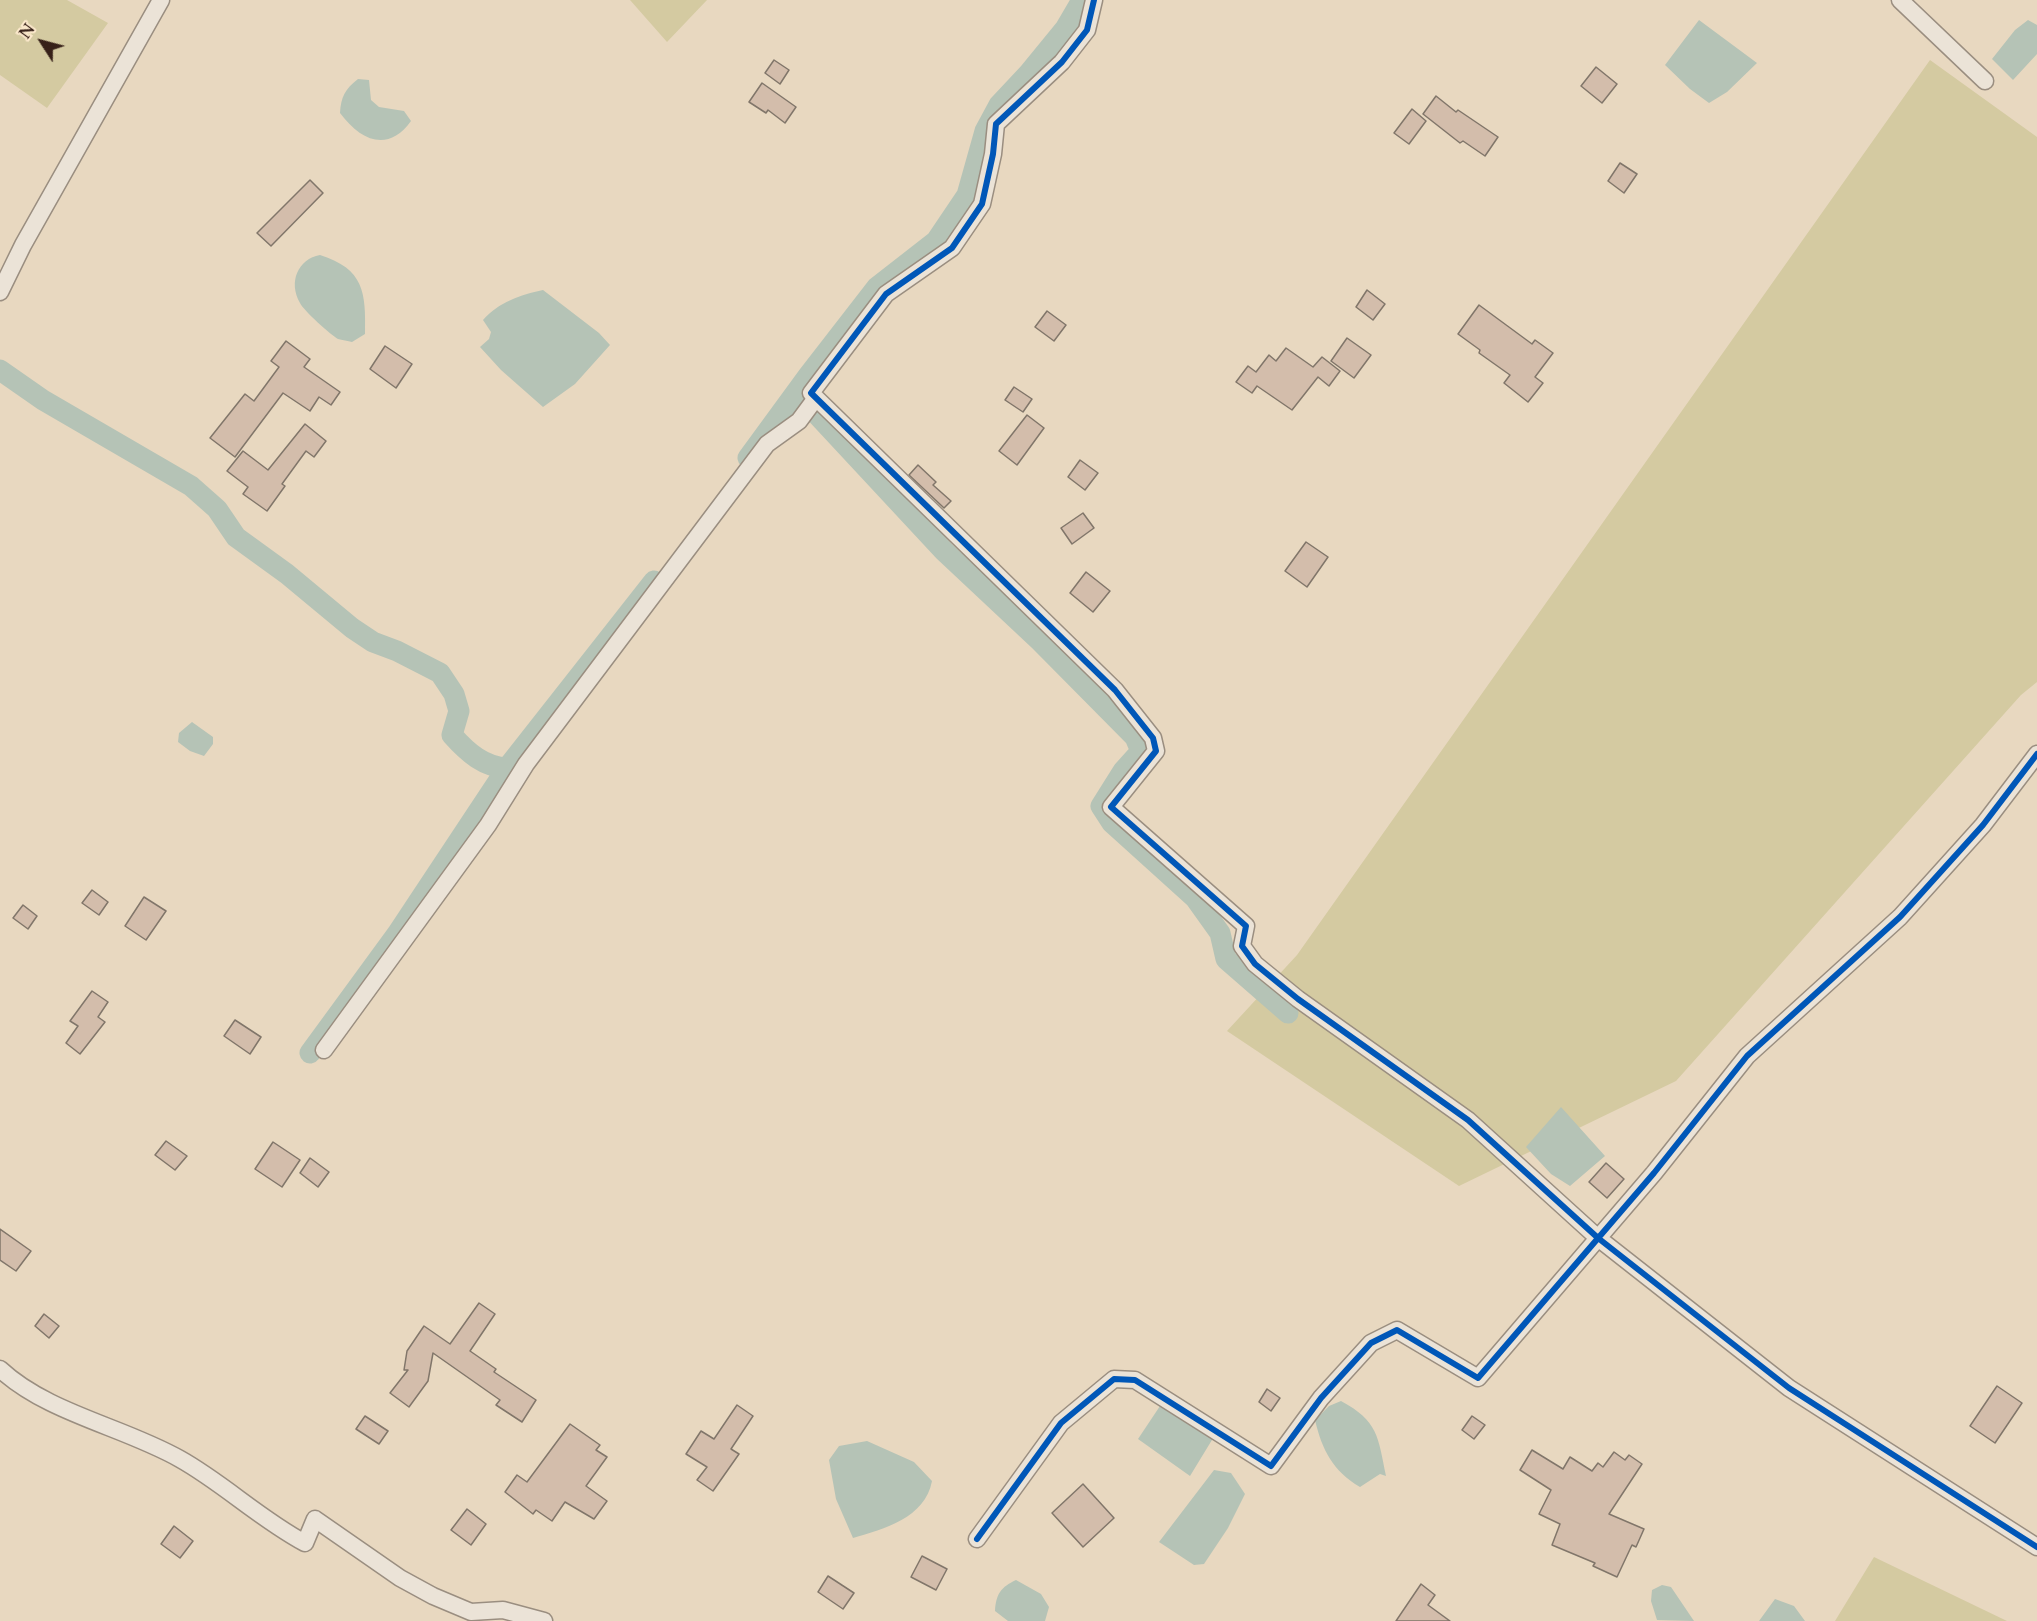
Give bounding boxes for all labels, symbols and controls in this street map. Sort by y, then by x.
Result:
north arrow [12,12,72,72]
text: N [14,19,40,44]

